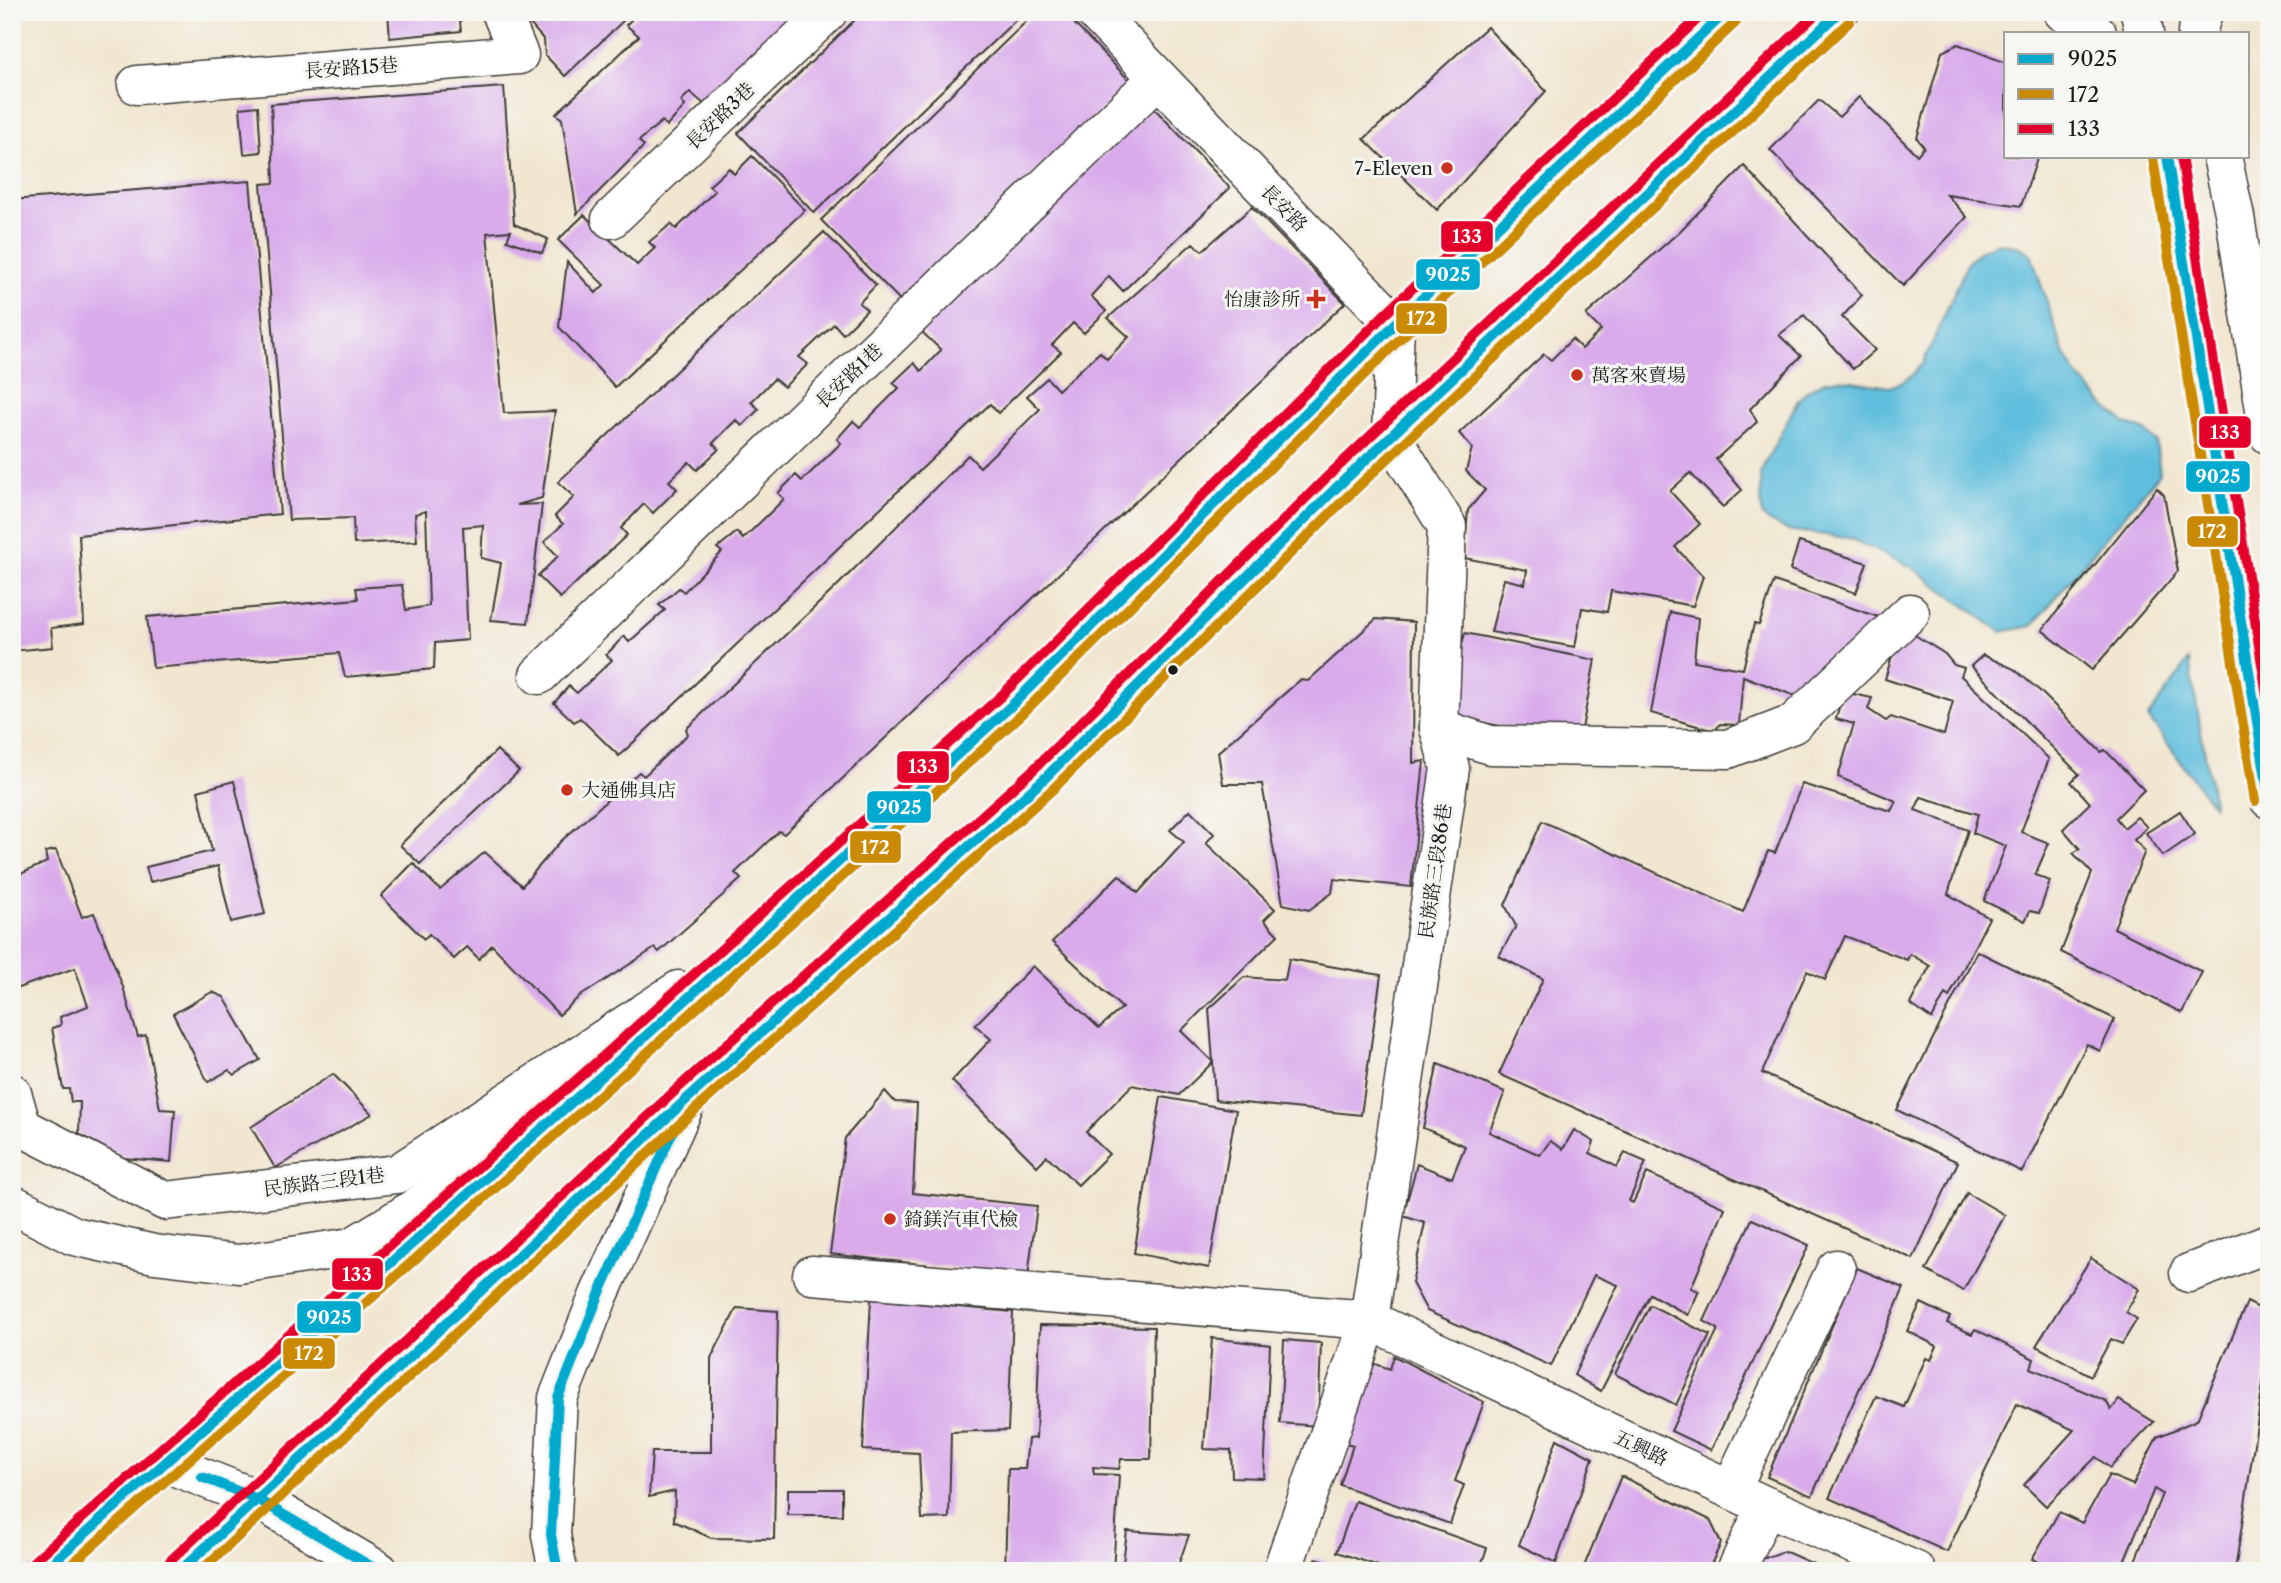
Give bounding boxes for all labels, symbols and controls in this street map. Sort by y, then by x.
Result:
legend [2004,32,2250,158]
text: 9025 [2068,46,2117,71]
street label: 長安路15巷 [303,53,399,83]
street label: 長安路3巷 [681,78,759,154]
text: 172 [2068,82,2099,107]
text: 133 [2068,116,2100,141]
place label: 7-Eleven [1354,157,1433,180]
marker: 7-Eleven [1439,160,1455,176]
street label: 長安路 [1256,180,1312,236]
line badge: 133 [1440,220,1494,253]
text: 133 [1452,225,1482,248]
line badge: 9025 [1415,258,1481,291]
text: 9025 [1425,263,1471,286]
place label: 怡康診所 [1224,288,1300,311]
marker: 怡康診所 [1306,289,1326,309]
line badge: 172 [1395,302,1448,335]
text: 172 [1406,307,1436,330]
street label: 長安路1巷 [811,339,887,413]
place label: 萬客來賣場 [1591,364,1686,387]
marker: 萬客來賣場 [1569,367,1585,383]
line badge: 133 [2198,415,2252,449]
text: 133 [2210,421,2240,444]
line badge: 9025 [2185,460,2251,493]
text: 9025 [2195,465,2241,488]
line badge: 172 [2186,515,2239,548]
text: 172 [2197,520,2227,543]
unlabelled marker [1166,663,1180,677]
line badge: 133 [896,750,950,784]
text: 133 [908,755,938,778]
place label: 大通佛具店 [581,779,676,802]
marker: 大通佛具店 [559,782,575,798]
line badge: 9025 [866,790,932,824]
text: 9025 [876,796,922,819]
street label: 民族路三段86巷 [1414,802,1456,940]
line badge: 172 [849,830,902,864]
text: 172 [860,836,890,859]
street label: 民族路三段1巷 [262,1163,386,1201]
place label: 錡鎂汽車代檢 [904,1208,1018,1231]
marker: 錡鎂汽車代檢 [882,1211,898,1227]
line badge: 133 [331,1257,384,1291]
text: 133 [342,1263,372,1286]
line badge: 9025 [296,1300,362,1334]
text: 9025 [306,1306,352,1329]
line badge: 172 [282,1337,336,1370]
text: 172 [294,1342,324,1365]
street label: 五興路 [1610,1426,1672,1470]

